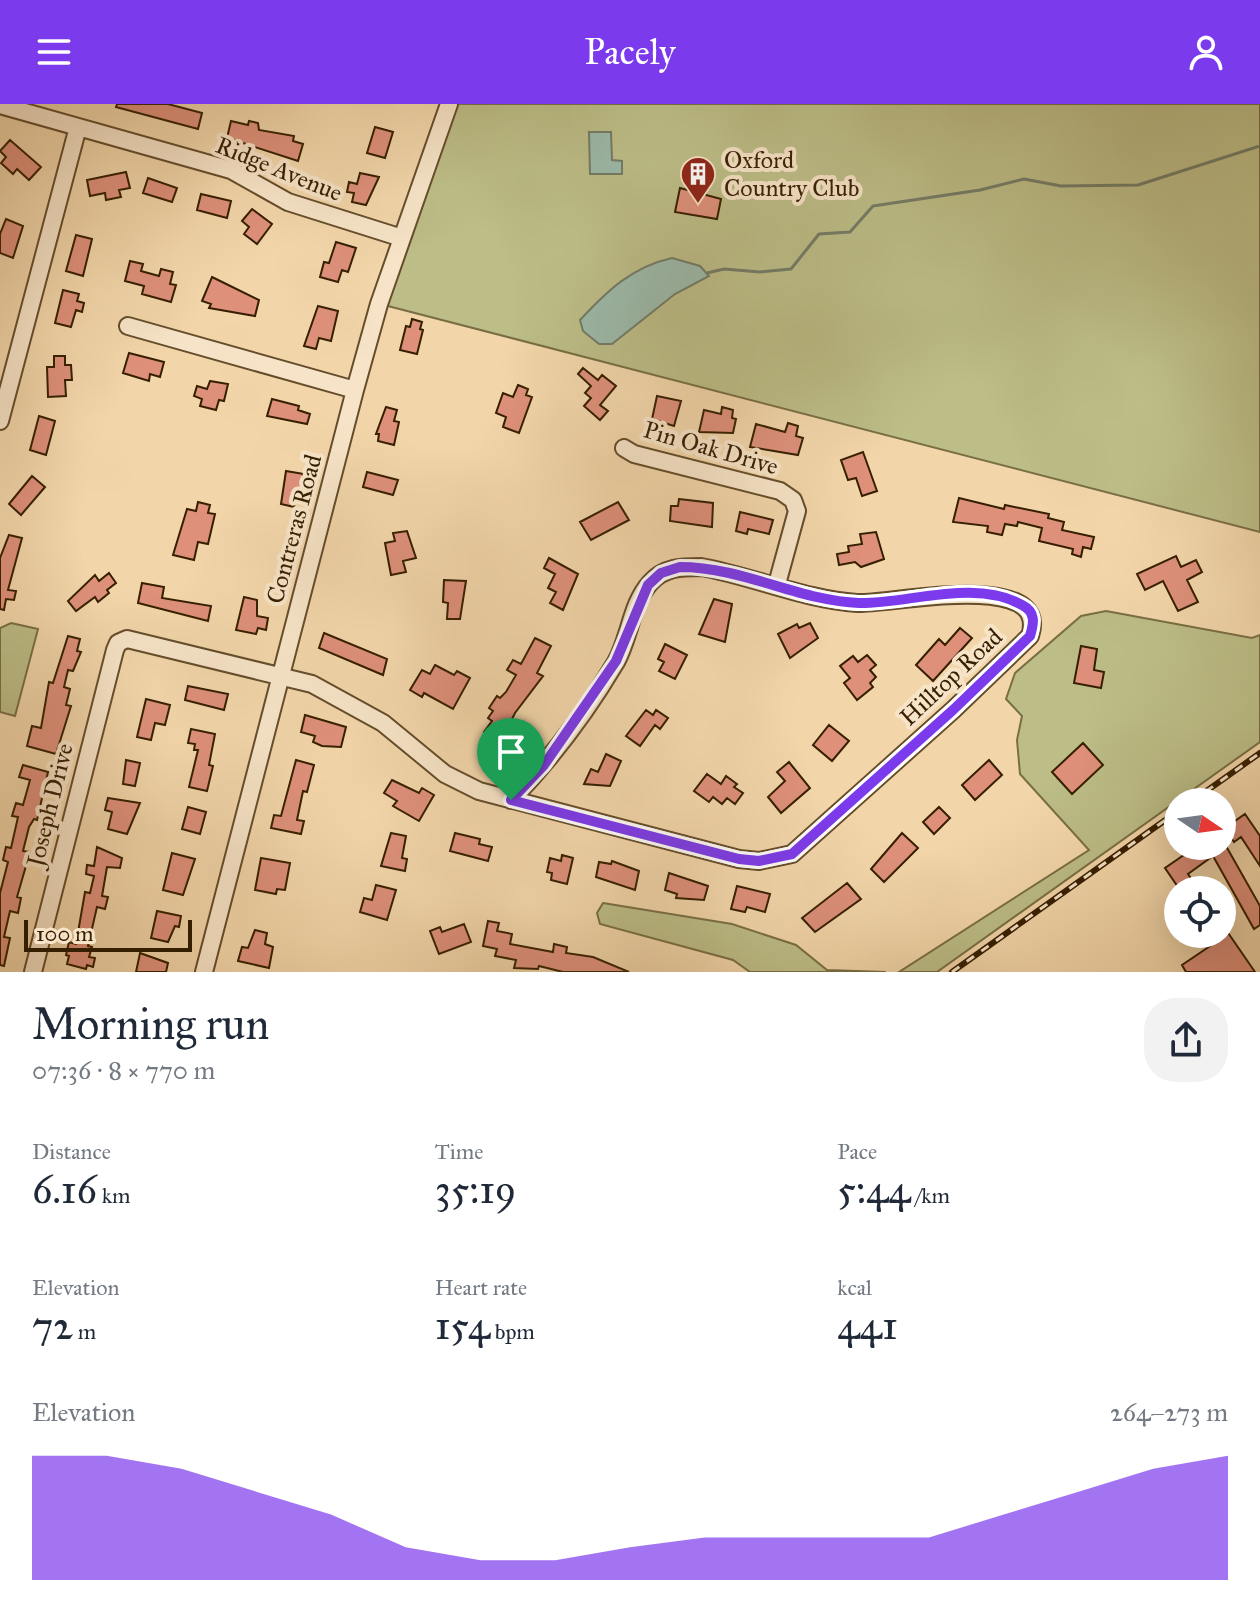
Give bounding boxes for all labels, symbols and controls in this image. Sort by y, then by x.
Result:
icon: menu [32,30,76,74]
text: Pacely [584,30,676,74]
icon: person [1184,30,1228,74]
street label: Ridge Avenue [211,130,347,208]
place label: Oxford Country Club [724,145,859,203]
building icon: Oxford Country Club [679,155,717,205]
street label: Pin Oak Drive [640,414,782,482]
street label: Contreras Road [260,451,328,607]
street label: Hilltop Road [893,622,1009,732]
pin [477,718,545,800]
icon: arrive [489,730,533,774]
street label: Joseph Drive [19,740,80,873]
north arrow [1164,788,1236,860]
map controls [1164,788,1236,948]
button: locate [1164,876,1236,948]
scale bar [24,916,192,952]
text: 100 m [36,920,93,947]
text: Morning run [32,997,269,1051]
button: share [1144,998,1228,1082]
text: 07:36 · 8 × 770 m [32,1054,215,1086]
text: Distance [32,1138,111,1165]
text: Time [435,1138,483,1165]
text: Pace [837,1138,877,1165]
text: 6.16 [32,1165,97,1214]
text: 35:19 [435,1165,516,1214]
text: 5:44 [837,1165,911,1214]
text: km [97,1182,130,1209]
text: /km [911,1182,950,1209]
text: Elevation [32,1274,119,1301]
text: Heart rate [435,1274,527,1301]
text: kcal [837,1274,872,1301]
text: 72 [32,1301,73,1350]
text: 154 [435,1301,490,1350]
text: 441 [837,1301,898,1350]
text: m [73,1318,96,1345]
text: bpm [490,1318,535,1345]
text: Elevation [32,1396,135,1428]
text: 264–273 m [1110,1396,1228,1428]

